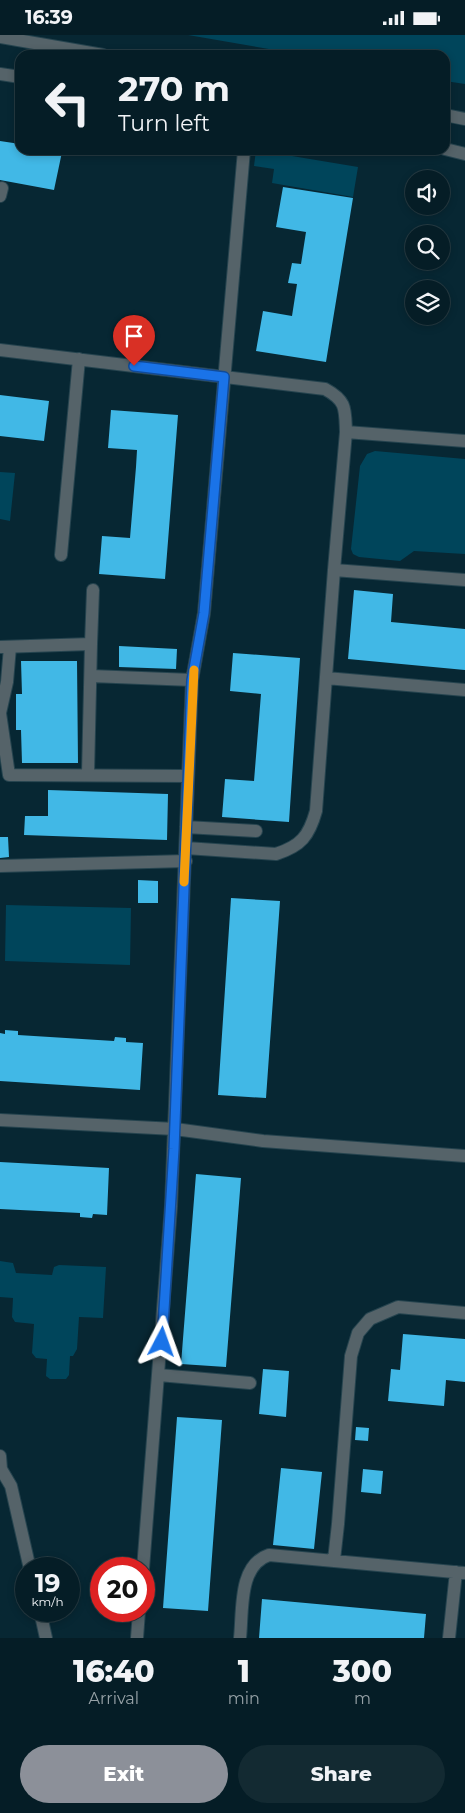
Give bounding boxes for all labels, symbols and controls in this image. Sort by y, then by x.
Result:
text: 16:39 [25,6,73,29]
text: 270 m [118,67,230,110]
icon: left [35,70,100,135]
text: Turn left [118,110,210,137]
map controls [405,170,450,325]
button: sound [405,170,450,215]
button: search [405,225,450,270]
button: layers [405,280,450,325]
pin [113,315,155,366]
icon: arrive [120,322,148,350]
position arrow [135,1315,187,1367]
speed limit sign: 20 [90,1557,155,1622]
text: 19 [35,1568,60,1598]
text: km/h [31,1594,64,1609]
text: 16:40 [73,1653,155,1690]
text: 1 [238,1653,250,1690]
text: 300 [333,1653,392,1690]
text: Arrival [89,1689,139,1708]
text: min [228,1689,260,1708]
text: m [354,1689,371,1708]
button: Exit [20,1745,228,1803]
button: Share [238,1745,445,1803]

